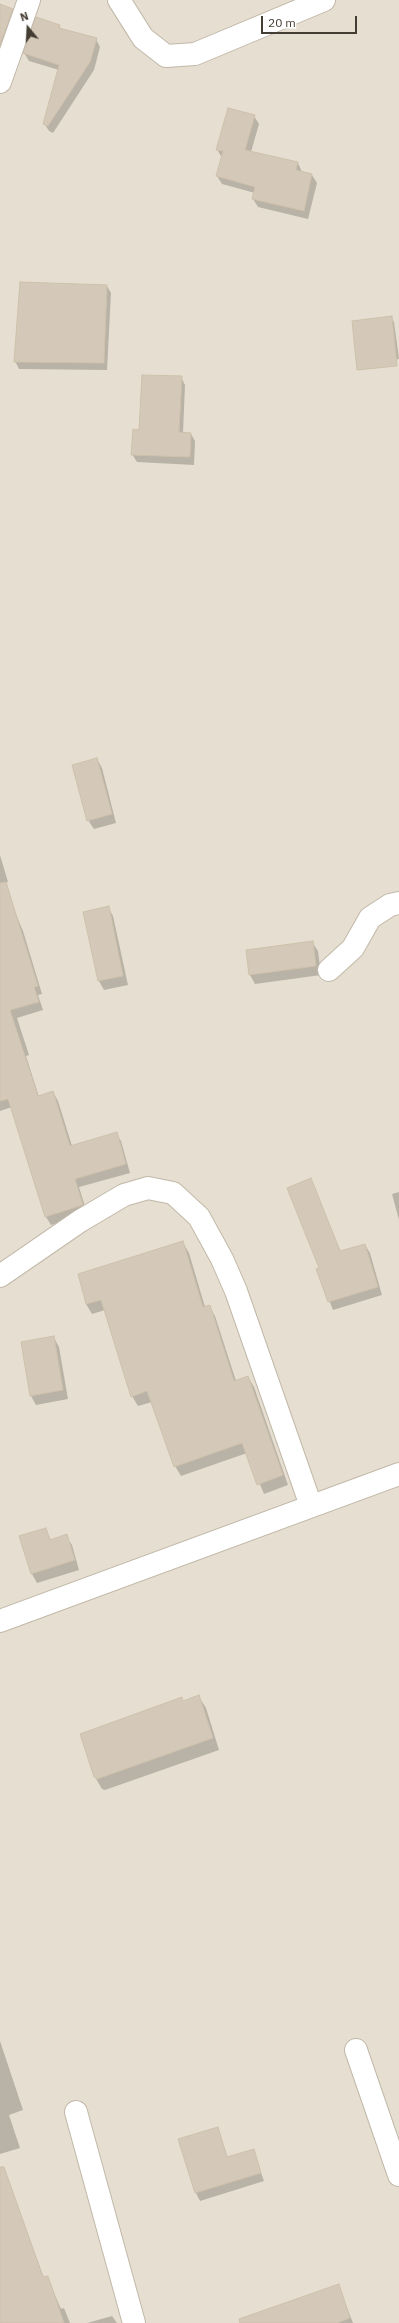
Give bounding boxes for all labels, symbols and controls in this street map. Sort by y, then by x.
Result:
north arrow [8,8,48,48]
scale bar [263,8,359,34]
text: N [18,9,30,24]
text: 20 m [268,15,296,30]

